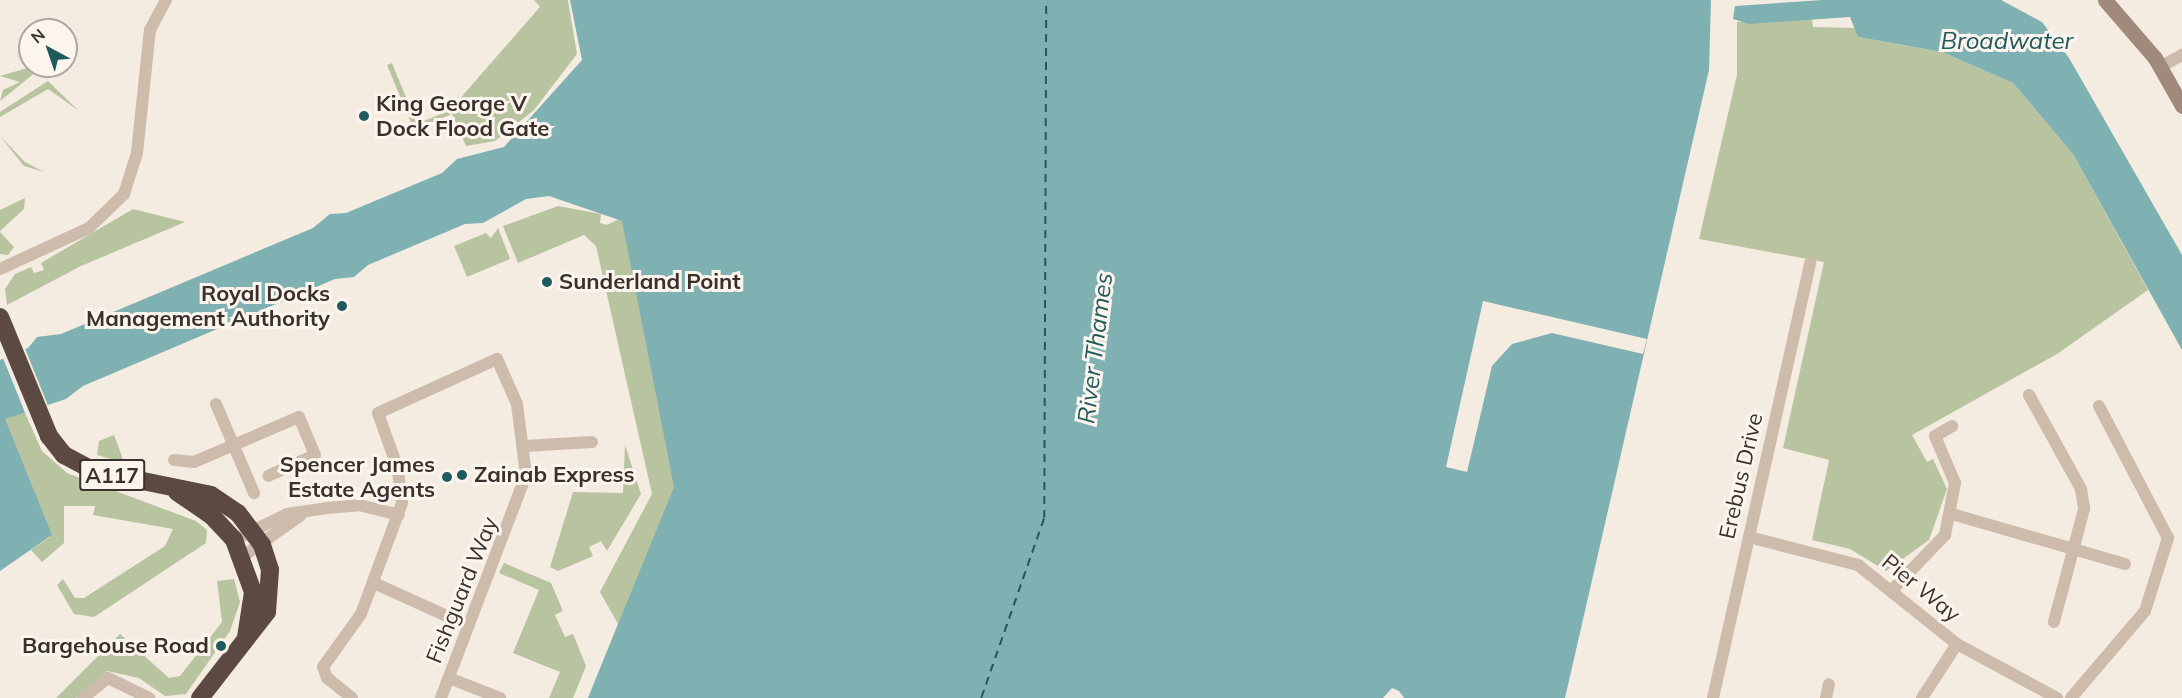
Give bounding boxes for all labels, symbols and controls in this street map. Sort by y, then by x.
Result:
north arrow [18,18,78,78]
text: N [27,24,49,47]
water label: Broadwater [1941,27,2073,55]
place label: King George V Dock Flood Gate [376,90,549,142]
marker: King George V Dock Flood Gate [357,109,371,123]
place label: Sunderland Point [559,269,741,295]
water label: River Thames [1071,271,1119,425]
marker: Sunderland Point [540,275,554,289]
place label: Royal Docks Management Authority [86,280,330,332]
marker: Royal Docks Management Authority [335,299,349,313]
street label: Erebus Drive [1714,410,1768,542]
place label: Spencer James Estate Agents [280,451,435,502]
road number: A117 [79,457,145,493]
place label: Zainab Express [474,462,634,488]
marker: Zainab Express [455,468,469,482]
marker: Spencer James Estate Agents [440,470,454,484]
street label: Fishguard Way [421,513,503,667]
street label: Pier Way [1876,548,1966,628]
place label: Bargehouse Road [22,633,209,659]
marker: Bargehouse Road [214,639,228,653]

